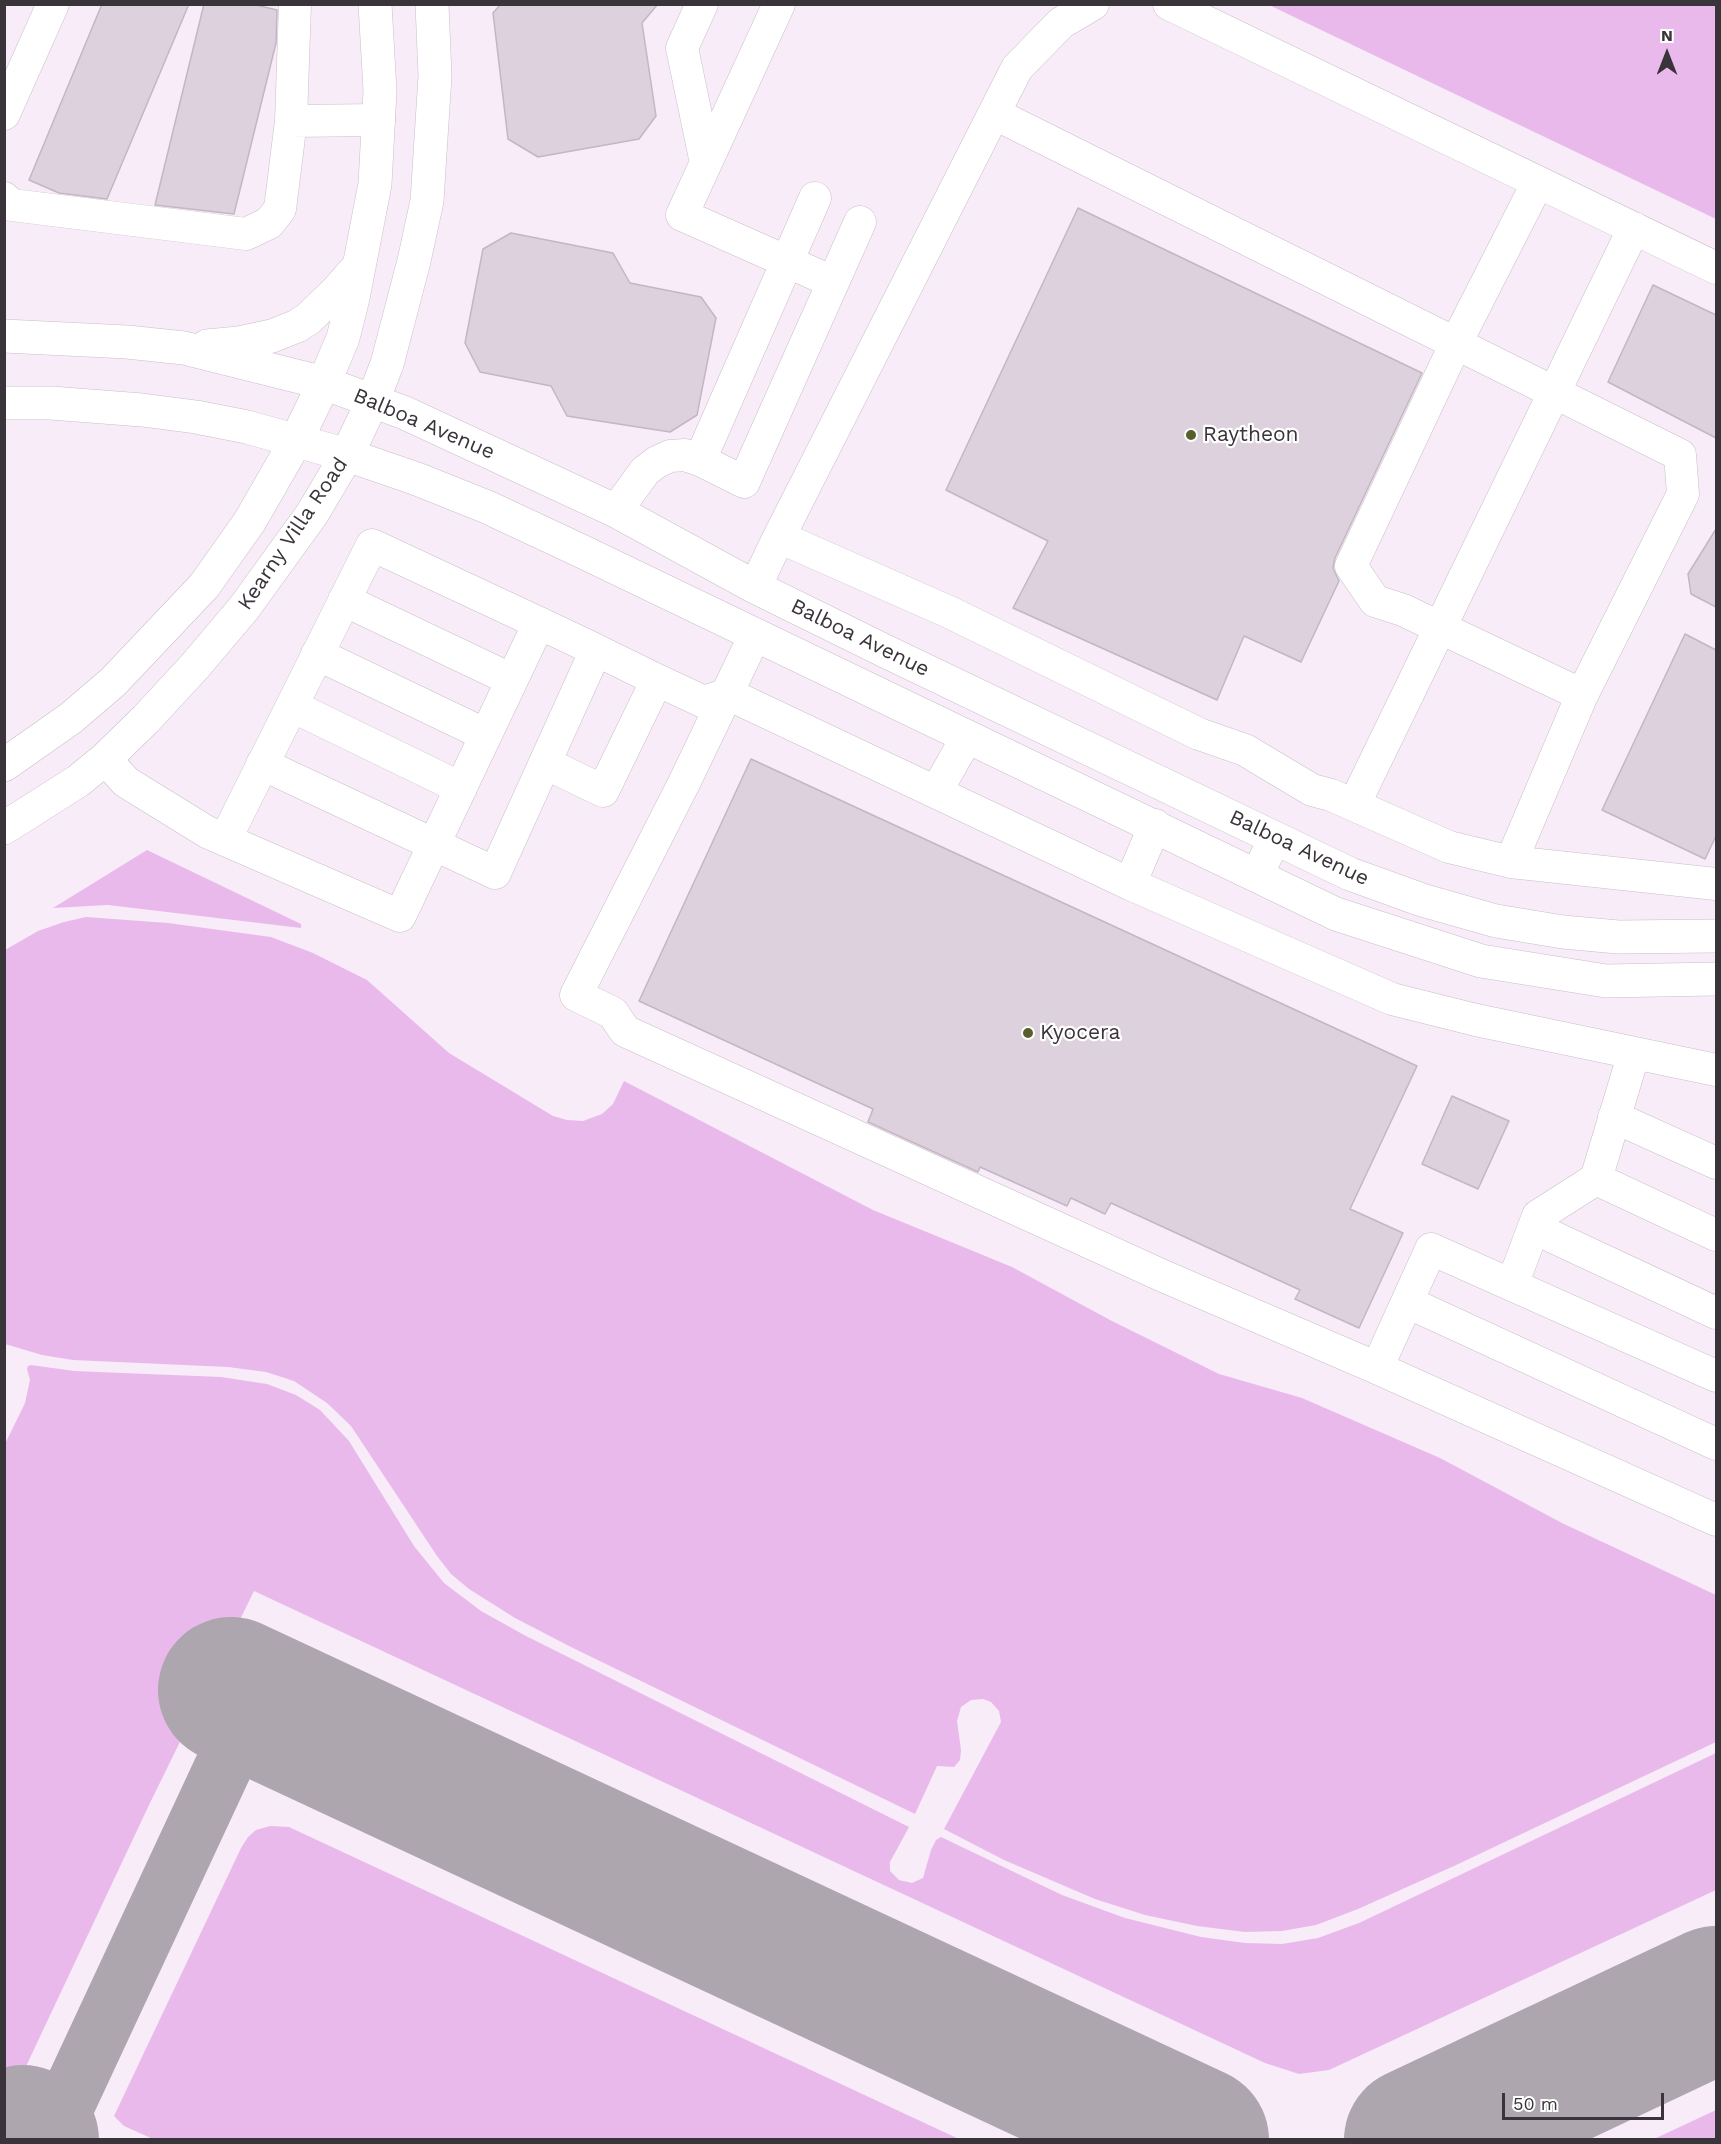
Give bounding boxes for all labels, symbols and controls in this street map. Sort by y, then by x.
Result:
north arrow [1637,24,1697,84]
text: N [1661,26,1673,45]
street label: Balboa Avenue [350,383,498,465]
place label: Raytheon [1203,422,1299,448]
marker: Raytheon [1184,428,1198,442]
street label: Kearny Villa Road [233,453,353,615]
street label: Balboa Avenue [787,594,933,682]
street label: Balboa Avenue [1225,805,1373,891]
place label: Kyocera [1040,1020,1120,1046]
marker: Kyocera [1021,1026,1035,1040]
scale bar [1505,2081,1667,2119]
text: 50 m [1513,2093,1558,2114]

